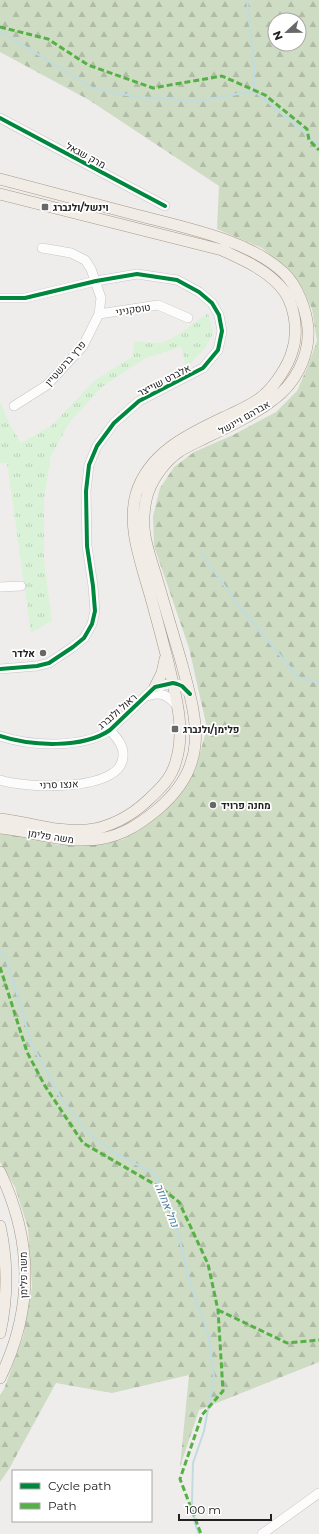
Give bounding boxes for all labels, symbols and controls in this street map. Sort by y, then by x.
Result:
north arrow [267,12,307,52]
text: N [270,29,286,42]
street label: מרק שגאל [64,140,108,171]
place label: וינשל/ולנברג [53,201,109,214]
marker: וינשל/ולנברג [40,202,50,212]
street label: טוסקניני [115,300,151,319]
street label: פרץ ברנשטיין [42,338,89,389]
street label: אלברט שוייצר [136,362,193,399]
street label: אברהם ויינשל [216,398,272,437]
place label: אלדר [12,647,35,660]
marker: אלדר [38,648,48,658]
street label: ראול ולנברג [95,691,140,732]
place label: פלימן/ולנברג [183,723,239,736]
marker: פלימן/ולנברג [170,724,180,734]
street label: אנצו סרני [39,777,79,792]
place label: מחנה פרויד [221,799,271,812]
marker: מחנה פרויד [208,800,218,810]
street label: משה פלימן [27,826,75,847]
water label: נחל אחוזה [152,1181,183,1230]
street label: משה פלימן [17,1252,30,1298]
legend [12,1470,152,1522]
text: Cycle path [48,1478,111,1493]
scale bar [179,1496,271,1522]
text: Path [48,1498,77,1513]
text: 100 m [185,1502,221,1517]

